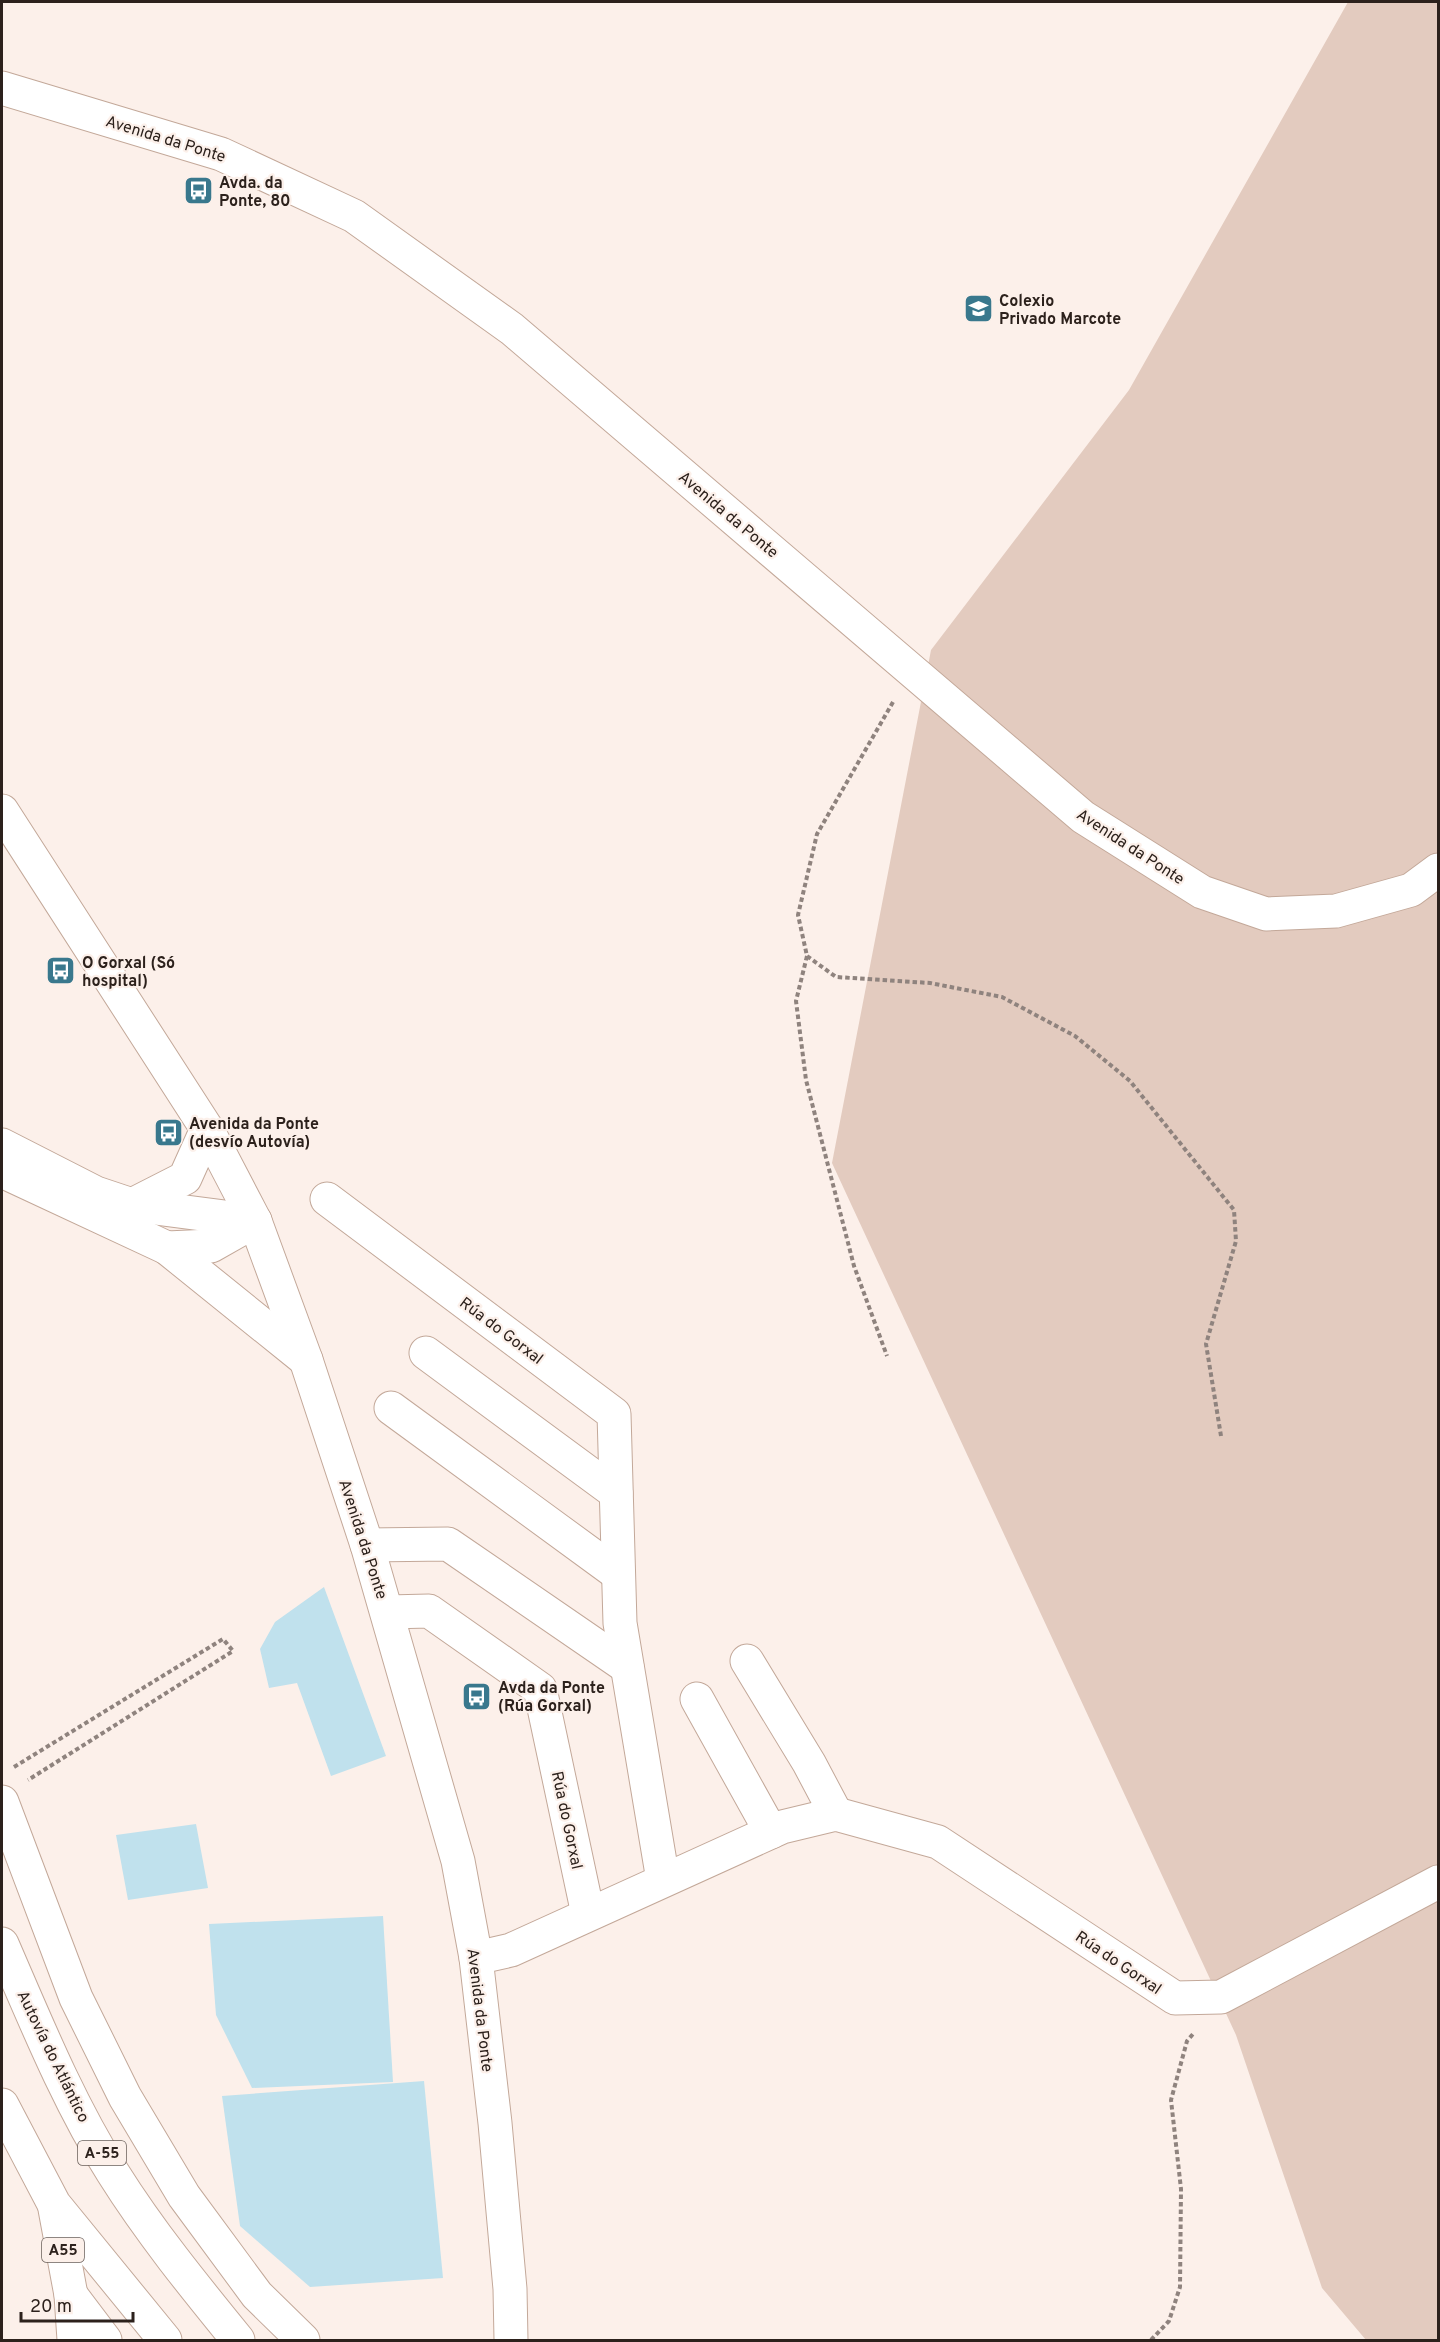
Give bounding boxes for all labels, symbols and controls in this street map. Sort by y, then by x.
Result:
street label: Avenida da Ponte [103,112,228,168]
place label: Avda. da Ponte, 80 [219,174,290,212]
bus stop icon: Avda. da Ponte, 80 [182,175,214,207]
place label: Colexio Privado Marcote [999,292,1121,330]
school or university icon: Colexio Privado Marcote [962,293,994,325]
street label: Avenida da Ponte [674,468,782,563]
street label: Avenida da Ponte [1072,805,1188,890]
place label: O Gorxal (Só hospital) [82,954,175,992]
bus stop icon: O Gorxal (Só hospital) [45,955,77,987]
place label: Avenida da Ponte (desvío Autovía) [189,1115,319,1153]
bus stop icon: Avenida da Ponte (desvío Autovía) [152,1116,184,1148]
street label: Rúa do Gorxal [455,1294,547,1370]
street label: Avenida da Ponte [333,1477,391,1602]
place label: Avda da Ponte (Rúa Gorxal) [498,1679,605,1717]
bus stop icon: Avda da Ponte (Rúa Gorxal) [461,1680,493,1712]
street label: Rúa do Gorxal [546,1770,586,1871]
street label: Rúa do Gorxal [1071,1927,1165,2000]
street label: Avenida da Ponte [461,1947,497,2073]
street label: Autovía do Atlántico [12,1988,93,2126]
road number: A-55 [78,2141,126,2165]
road number: A55 [42,2238,84,2262]
scale bar [21,2285,134,2323]
text: 20 m [30,2296,72,2319]

